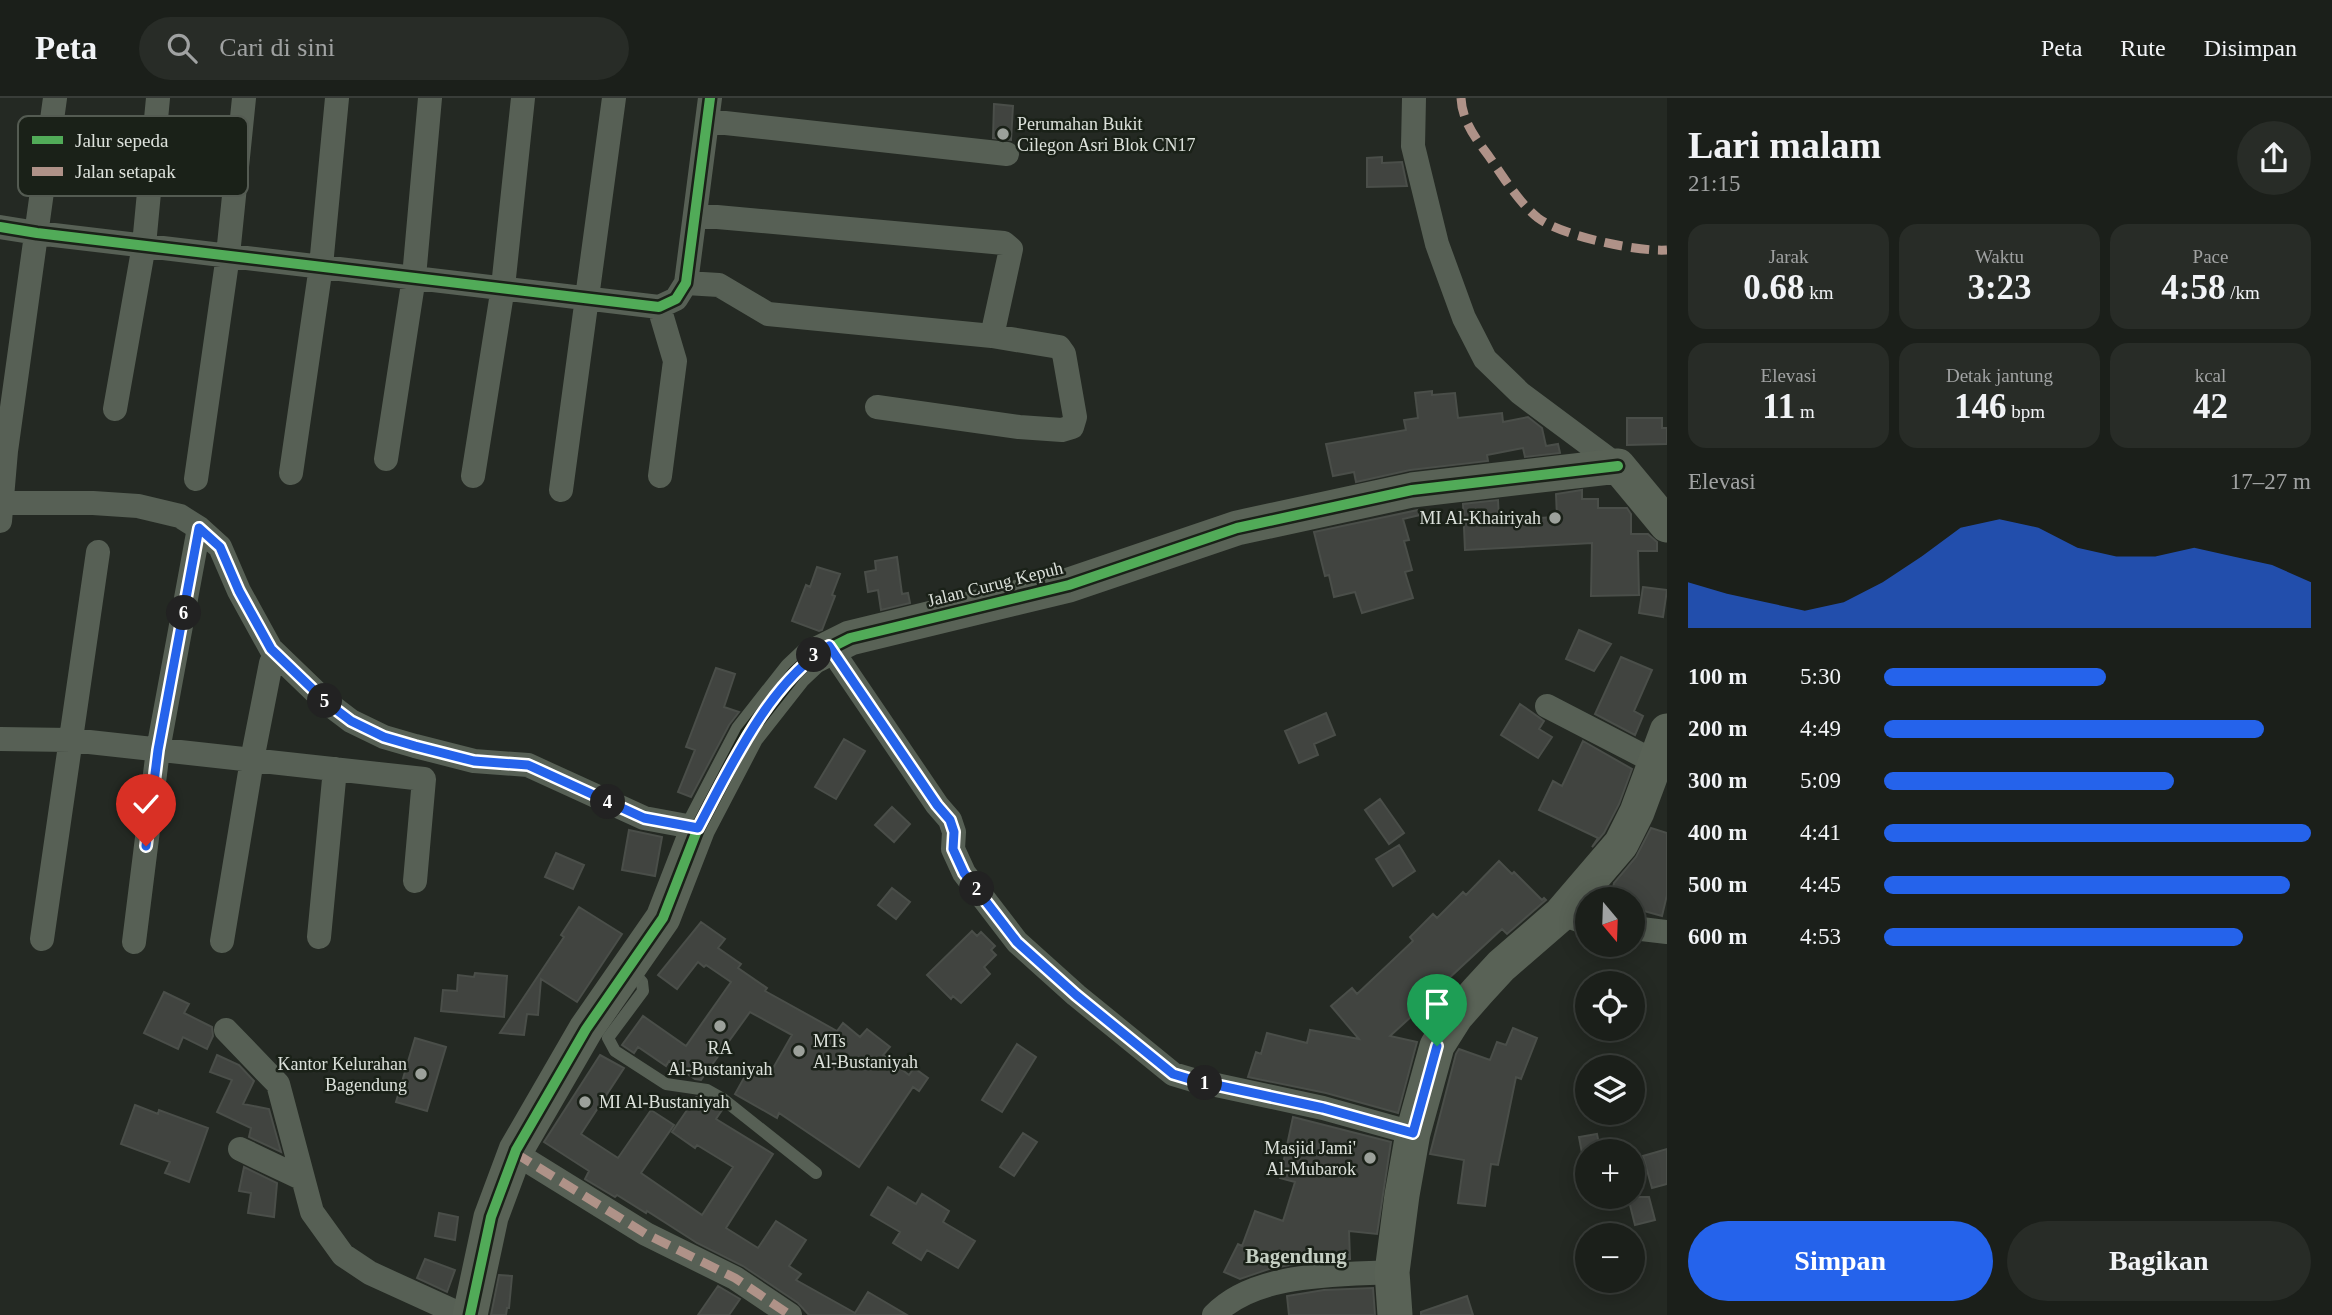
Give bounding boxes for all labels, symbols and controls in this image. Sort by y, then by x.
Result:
search box [139,17,629,80]
icon: search [163,29,201,67]
text: Peta [35,30,97,66]
text: Cari di sini [219,33,335,62]
text: Peta [2041,35,2082,61]
text: Rute [2120,35,2166,61]
text: Disimpan [2204,35,2297,61]
place label: Perumahan Bukit Cilegon Asri Blok CN17 [1017,114,1196,155]
legend [18,116,248,196]
button: share [2237,121,2311,195]
text: Lari malam [1688,124,1881,166]
marker: Perumahan Bukit Cilegon Asri Blok CN17 [995,126,1011,142]
text: Jalur sepeda [75,130,169,151]
text: Jalan setapak [75,161,176,182]
text: 21:15 [1688,171,1740,196]
text: Jarak [1768,246,1809,267]
text: Waktu [1975,246,2024,267]
text: Pace [2193,246,2228,267]
text: 0.68 [1743,268,1805,307]
text: 3:23 [1967,268,2032,307]
text: 4:58 [2161,268,2225,307]
text: km [1805,282,1834,303]
text: /km [2225,282,2260,303]
text: Elevasi [1761,365,1816,386]
text: Detak jantung [1946,365,2053,386]
text: kcal [2195,365,2226,386]
text: 11 [1762,387,1795,426]
text: 146 [1954,387,2006,426]
text: 42 [2193,387,2228,426]
text: m [1795,401,1815,422]
text: bpm [2006,401,2045,422]
text: Elevasi [1688,469,1756,494]
text: 17–27 m [2230,469,2311,494]
place label: MI Al-Khairiyah [1420,508,1541,528]
marker: MI Al-Khairiyah [1547,510,1563,526]
street label: Jalan Curug Kepuh [925,557,1065,611]
pin: 6 [166,596,202,630]
text: 6 [179,602,188,623]
pin: 3 [796,638,832,672]
text: 3 [809,644,818,665]
text: 100 m [1688,664,1747,689]
text: 5:30 [1800,664,1841,689]
pin: 5 [308,684,342,718]
text: 5 [320,690,329,711]
text: 200 m [1688,716,1747,741]
text: 4:49 [1800,716,1841,741]
text: 300 m [1688,768,1747,793]
text: 5:09 [1800,768,1841,793]
pin [116,774,176,846]
pin: 4 [590,784,626,820]
icon: check [127,785,165,823]
text: 4 [603,791,612,812]
text: 400 m [1688,820,1747,845]
text: 4:41 [1800,820,1841,845]
pin: 2 [960,872,995,906]
text: 500 m [1688,872,1747,897]
text: 4:45 [1800,872,1841,897]
text: 2 [972,878,981,899]
north arrow [1575,887,1645,957]
map controls [1575,887,1645,1293]
text: 600 m [1688,924,1747,949]
text: 4:53 [1800,924,1841,949]
button: locate [1575,971,1645,1041]
pin [1407,974,1467,1046]
icon: arrive [1418,985,1456,1023]
marker: RA Al-Bustaniyah [712,1018,728,1034]
place label: MTs Al-Bustaniyah [813,1031,918,1072]
place label: RA Al-Bustaniyah [668,1038,773,1079]
marker: MTs Al-Bustaniyah [791,1043,807,1059]
place label: Kantor Kelurahan Bagendung [278,1054,407,1095]
button: layers [1575,1055,1645,1125]
marker: Kantor Kelurahan Bagendung [413,1066,429,1082]
pin: 1 [1188,1066,1222,1100]
text: 1 [1200,1072,1209,1093]
place label: MI Al-Bustaniyah [599,1092,730,1112]
marker: MI Al-Bustaniyah [577,1094,593,1110]
place label: Masjid Jami' Al-Mubarok [1264,1138,1356,1179]
button: + [1575,1139,1645,1209]
marker: Masjid Jami' Al-Mubarok [1362,1150,1378,1166]
button: Simpan [1688,1221,1993,1301]
button: Bagikan [2007,1221,2311,1301]
button: − [1575,1223,1645,1293]
district label: Bagendung [1245,1244,1347,1268]

